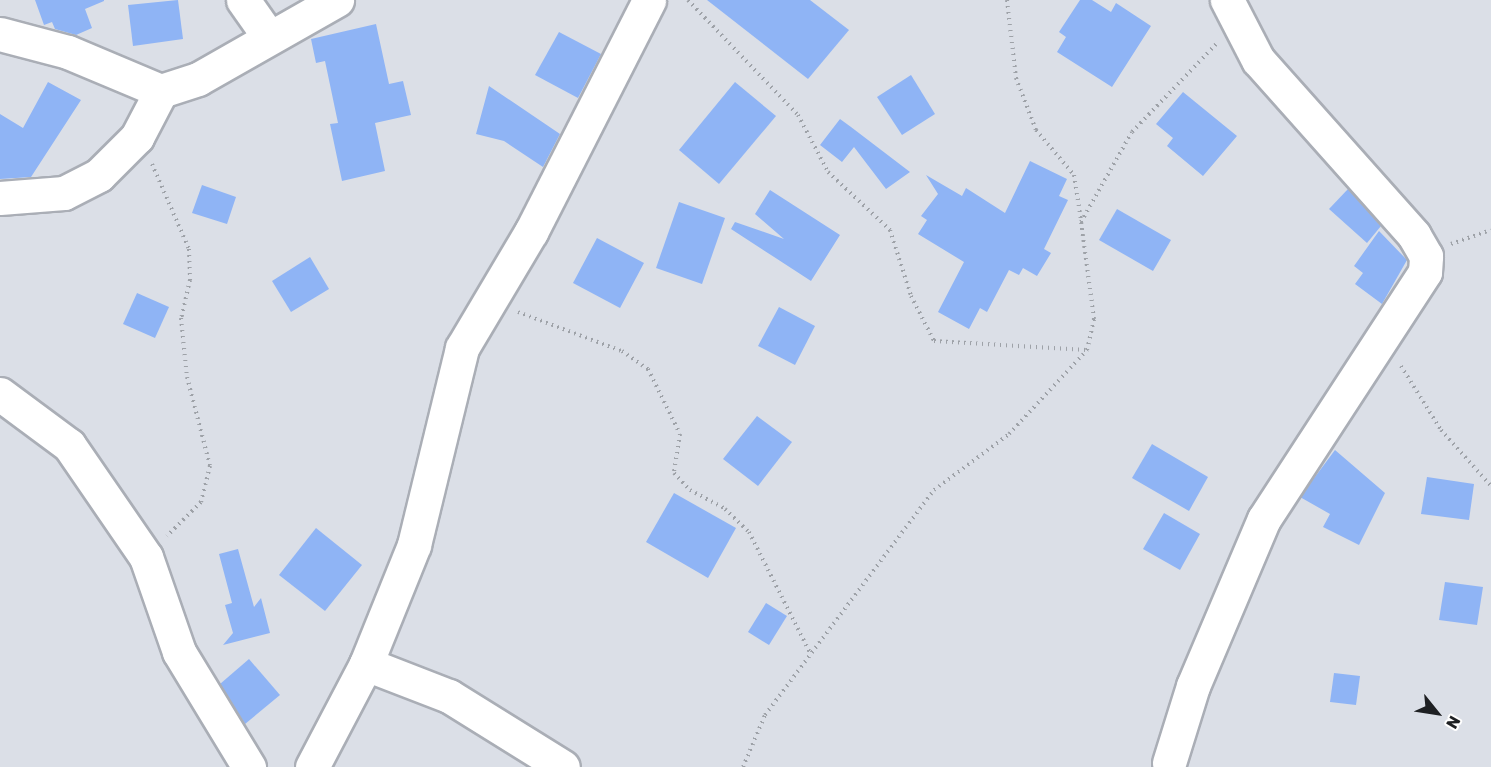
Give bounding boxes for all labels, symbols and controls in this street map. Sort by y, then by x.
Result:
north arrow [1407,683,1467,743]
text: N [1442,713,1464,732]

